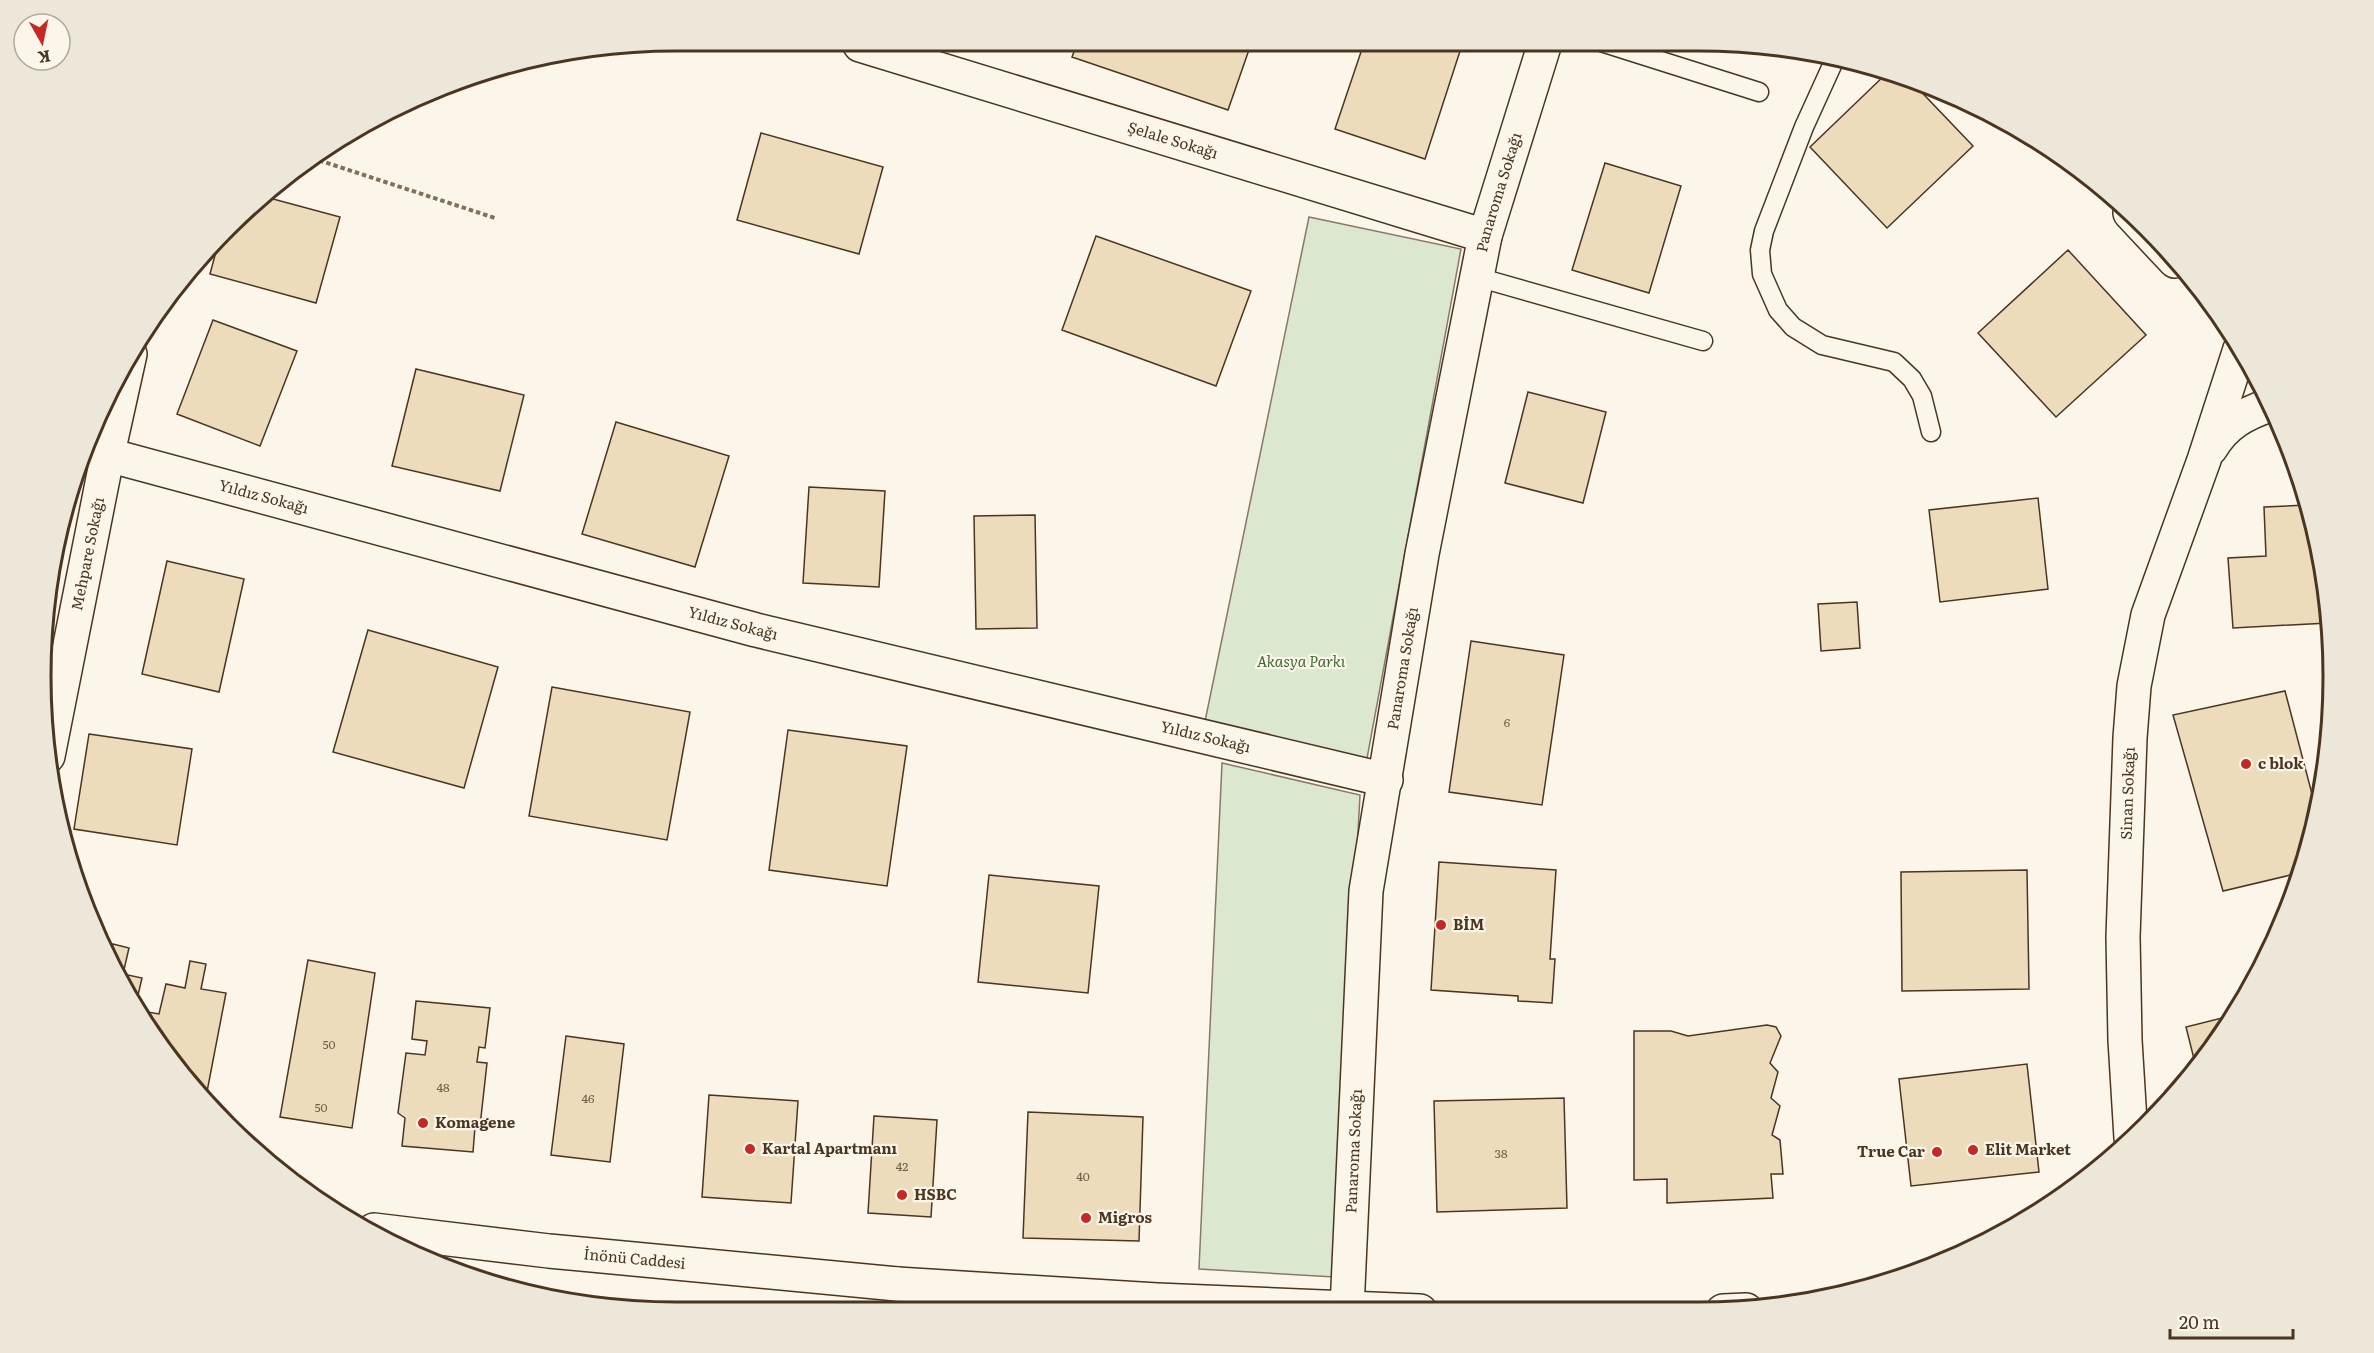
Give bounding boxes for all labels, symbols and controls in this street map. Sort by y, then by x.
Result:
north arrow [12,12,72,72]
text: K [36,45,53,71]
street label: Şelale Sokağı [1125,114,1221,164]
street label: Panaroma Sokağı [1469,129,1527,254]
street label: Yıldız Sokağı [217,472,312,519]
street label: Mehpare Sokağı [64,495,109,612]
street label: Yıldız Sokağı [686,599,780,645]
street label: Panaroma Sokağı [1380,605,1423,731]
park label: Akasya Parkı [1257,649,1346,672]
house number: 6 [1504,713,1511,731]
street label: Yıldız Sokağı [1158,714,1253,757]
street label: Sinan Sokağı [2113,746,2140,840]
place label: c blok [2258,751,2304,774]
marker: c blok [2239,757,2253,771]
place label: BİM [1453,912,1485,935]
marker: BİM [1434,918,1448,932]
house number: 50 [322,1035,336,1053]
house number: 48 [436,1078,450,1096]
street label: Panaroma Sokağı [1338,1088,1367,1214]
house number: 46 [581,1089,595,1107]
house number: 50 [314,1098,328,1116]
place label: Komagene [435,1110,516,1133]
marker: Komagene [416,1116,430,1130]
place label: Kartal Apartmanı [762,1136,898,1159]
place label: Elit Market [1985,1137,2071,1160]
place label: True Car [1857,1139,1925,1162]
marker: Kartal Apartmanı [743,1142,757,1156]
marker: Elit Market [1966,1143,1980,1157]
house number: 38 [1494,1144,1508,1162]
marker: True Car [1930,1145,1944,1159]
house number: 42 [896,1157,908,1175]
house number: 40 [1076,1167,1090,1185]
place label: HSBC [914,1182,957,1205]
marker: HSBC [895,1188,909,1202]
place label: Migros [1098,1205,1152,1228]
marker: Migros [1079,1211,1093,1225]
street label: İnönü Caddesi [582,1241,687,1274]
scale bar [2170,1302,2293,1340]
text: 20 m [2179,1308,2220,1335]

